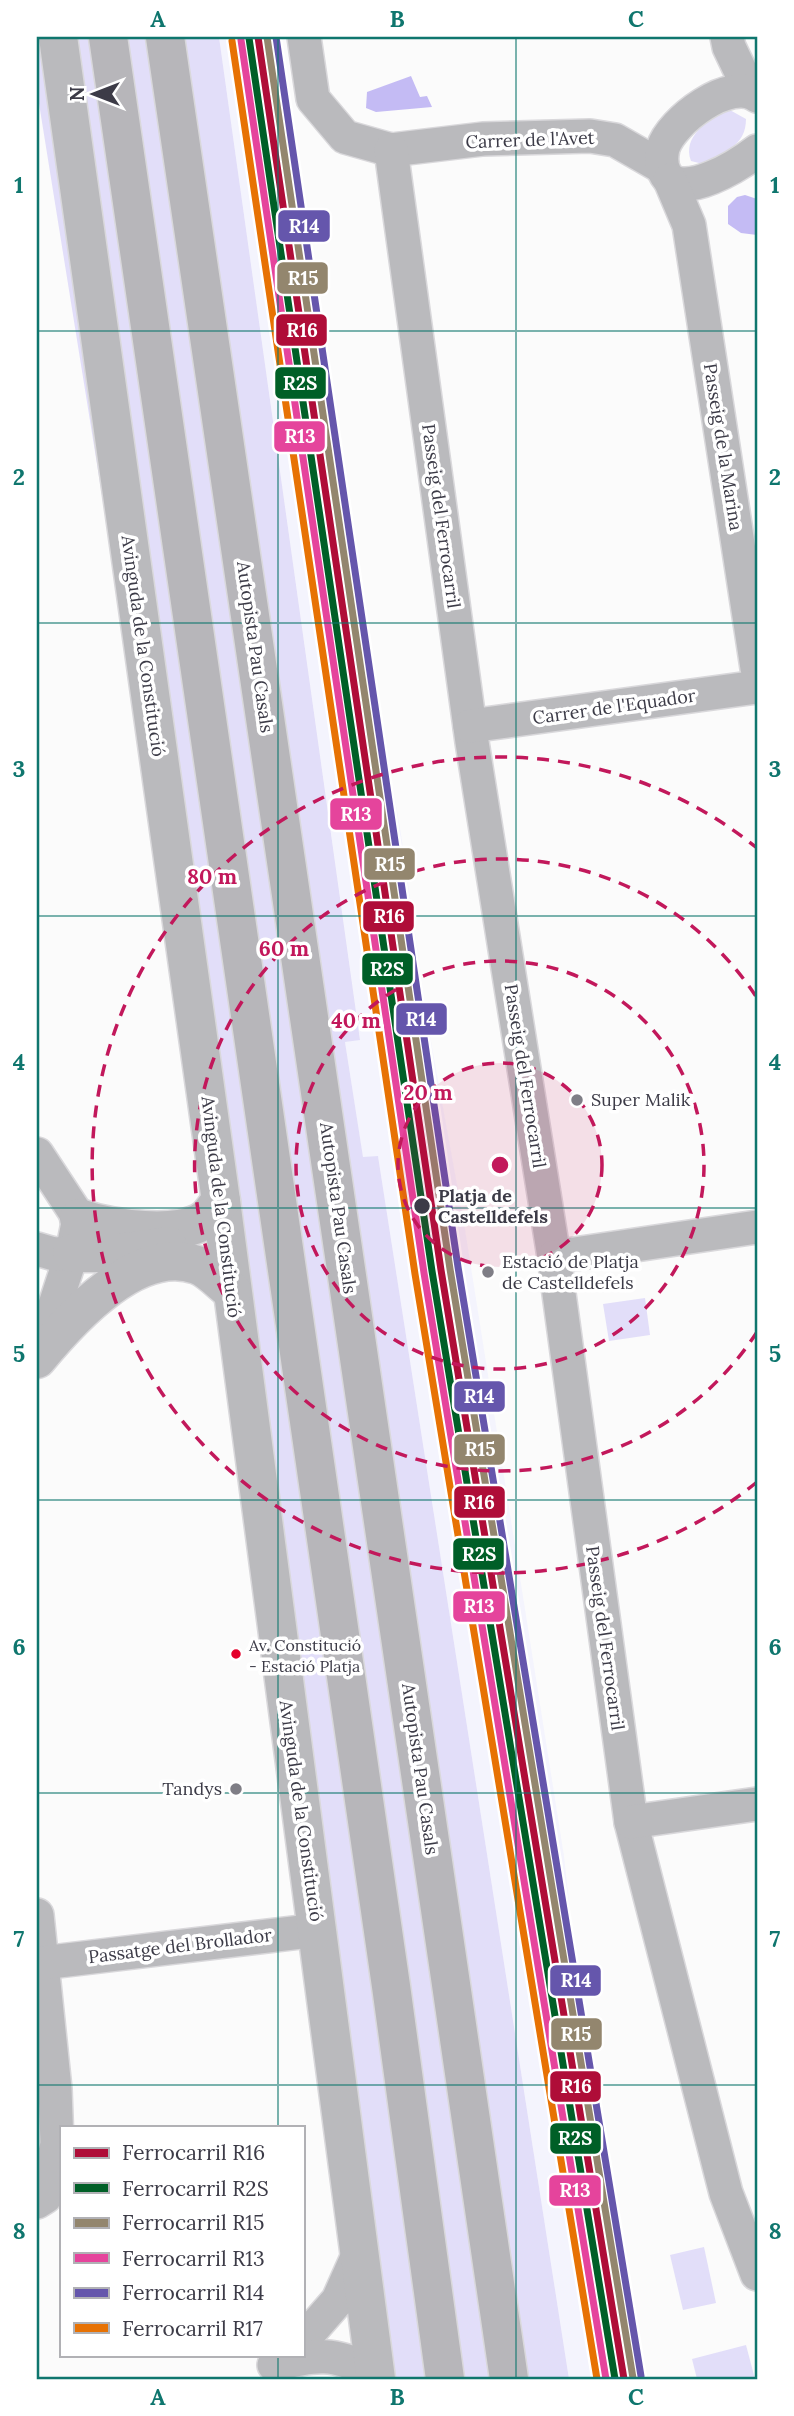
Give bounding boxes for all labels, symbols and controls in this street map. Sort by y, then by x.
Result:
text: A [150,4,166,33]
text: B [389,4,405,33]
text: C [628,4,644,33]
north arrow [60,60,130,130]
text: N [65,86,89,101]
street label: Carrer de l'Avet [465,126,595,153]
text: 1 [14,170,24,199]
text: 1 [770,170,780,199]
line badge: R14 [277,209,331,243]
text: R14 [288,214,320,238]
line badge: R15 [276,261,329,295]
text: R15 [287,266,319,290]
line badge: R16 [275,313,328,347]
text: R16 [286,318,318,342]
street label: Passeig de la Marina [699,362,748,532]
line badge: R2S [274,366,327,400]
text: R2S [283,371,317,395]
line badge: R13 [273,420,326,453]
street label: Passeig del Ferrocarril [417,422,466,610]
text: R13 [284,424,316,448]
text: 2 [13,462,25,491]
text: 2 [769,462,781,491]
street label: Avinguda de la Constitució [116,533,170,758]
street label: Autopista Pau Casals [232,559,279,734]
street label: Carrer de l'Equador [531,684,697,729]
text: 3 [13,754,25,783]
text: 3 [769,754,781,783]
line badge: R13 [329,797,383,831]
text: R13 [340,802,372,826]
line badge: R15 [363,847,416,881]
text: R15 [374,852,406,876]
text: 80 m [187,863,237,890]
line badge: R16 [362,900,415,933]
text: R16 [373,904,405,928]
text: 60 m [259,935,309,962]
line badge: R2S [361,952,414,986]
text: R2S [370,957,404,981]
street label: Passeig del Ferrocarril [500,982,551,1170]
line badge: R14 [395,1002,448,1036]
text: 40 m [331,1007,381,1034]
text: R14 [405,1007,437,1031]
text: 4 [13,1047,25,1076]
text: 4 [769,1047,781,1076]
text: 20 m [403,1079,453,1106]
place label: Super Malik [591,1088,691,1111]
marker: Super Malik [569,1092,585,1108]
street label: Avinguda de la Constitució [196,1094,247,1319]
street label: Autopista Pau Casals [315,1120,362,1295]
centre of rings [488,1153,512,1177]
place label: Platja de Castelldefels [438,1184,548,1228]
marker: Platja de Castelldefels [412,1196,432,1216]
place label: Estació de Platja de Castelldefels [502,1250,639,1294]
marker: Estació de Platja de Castelldefels [480,1264,496,1280]
text: 5 [13,1339,25,1368]
text: 5 [769,1339,781,1368]
line badge: R14 [453,1380,506,1413]
text: R14 [463,1384,495,1408]
line badge: R15 [453,1433,506,1466]
text: R15 [464,1437,496,1461]
line badge: R16 [453,1485,506,1519]
text: R16 [463,1490,495,1514]
line badge: R2S [452,1537,505,1571]
text: R2S [462,1542,496,1566]
street label: Passeig del Ferrocarril [581,1544,630,1732]
line badge: R13 [452,1590,506,1623]
text: R13 [463,1594,495,1618]
text: 6 [12,1632,26,1661]
text: 6 [768,1632,782,1661]
place label: Av. Constitució - Estació Platja [248,1635,361,1676]
marker: Av. Constitució - Estació Platja [229,1647,243,1661]
street label: Autopista Pau Casals [397,1681,444,1856]
street label: Avinguda de la Constitució [274,1698,328,1923]
place label: Tandys [162,1777,222,1800]
marker: Tandys [228,1781,244,1797]
street label: Passatge del Brollador [87,1923,273,1968]
text: 7 [14,1924,25,1953]
text: 7 [770,1924,781,1953]
line badge: R14 [549,1964,602,1997]
text: R14 [560,1968,592,1992]
line badge: R15 [550,2017,603,2051]
text: R15 [560,2022,592,2046]
line badge: R16 [549,2070,602,2103]
text: R16 [560,2074,592,2098]
line badge: R2S [549,2122,602,2155]
legend [60,2126,304,2356]
text: R2S [558,2126,592,2150]
text: Ferrocarril R16 [122,2139,265,2166]
line badge: R13 [548,2174,602,2207]
text: Ferrocarril R2S [122,2175,269,2202]
text: R13 [559,2178,591,2202]
text: Ferrocarril R15 [122,2209,264,2236]
text: 8 [12,2216,26,2245]
text: 8 [768,2216,782,2245]
text: Ferrocarril R13 [122,2245,265,2272]
text: Ferrocarril R14 [122,2279,264,2306]
text: Ferrocarril R17 [122,2315,263,2342]
text: A [150,2382,166,2411]
text: B [389,2382,405,2411]
text: C [628,2382,644,2411]

